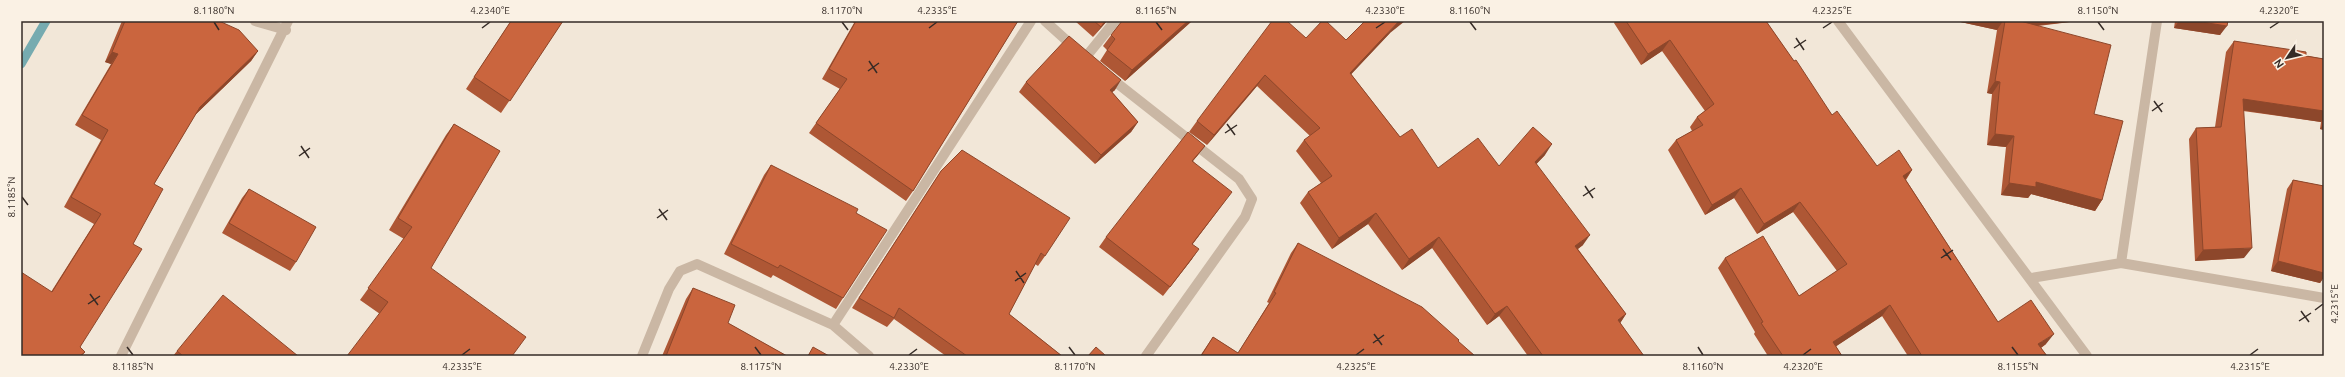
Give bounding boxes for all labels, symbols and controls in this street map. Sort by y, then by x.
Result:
text: 8.1180°N [193,5,235,16]
text: 4.2340°E [470,5,510,16]
text: 8.1170°N [821,5,863,16]
text: 4.2335°E [917,5,957,16]
text: 8.1165°N [1135,5,1177,16]
text: 4.2330°E [1365,5,1405,16]
text: 8.1160°N [1449,5,1491,16]
text: 4.2325°E [1812,5,1852,16]
text: 8.1150°N [2077,5,2119,16]
text: 4.2320°E [2259,5,2299,16]
north arrow [2267,38,2307,78]
text: N [2272,57,2286,71]
text: 8.1185°N [6,176,17,218]
text: 4.2315°E [2329,284,2340,324]
text: 8.1185°N [112,361,154,372]
text: 4.2335°E [442,361,482,372]
text: 8.1175°N [740,361,782,372]
text: 4.2330°E [889,361,929,372]
text: 8.1170°N [1054,361,1096,372]
text: 4.2325°E [1336,361,1376,372]
text: 8.1160°N [1682,361,1724,372]
text: 4.2320°E [1783,361,1823,372]
text: 8.1155°N [1997,361,2039,372]
text: 4.2315°E [2230,361,2270,372]

